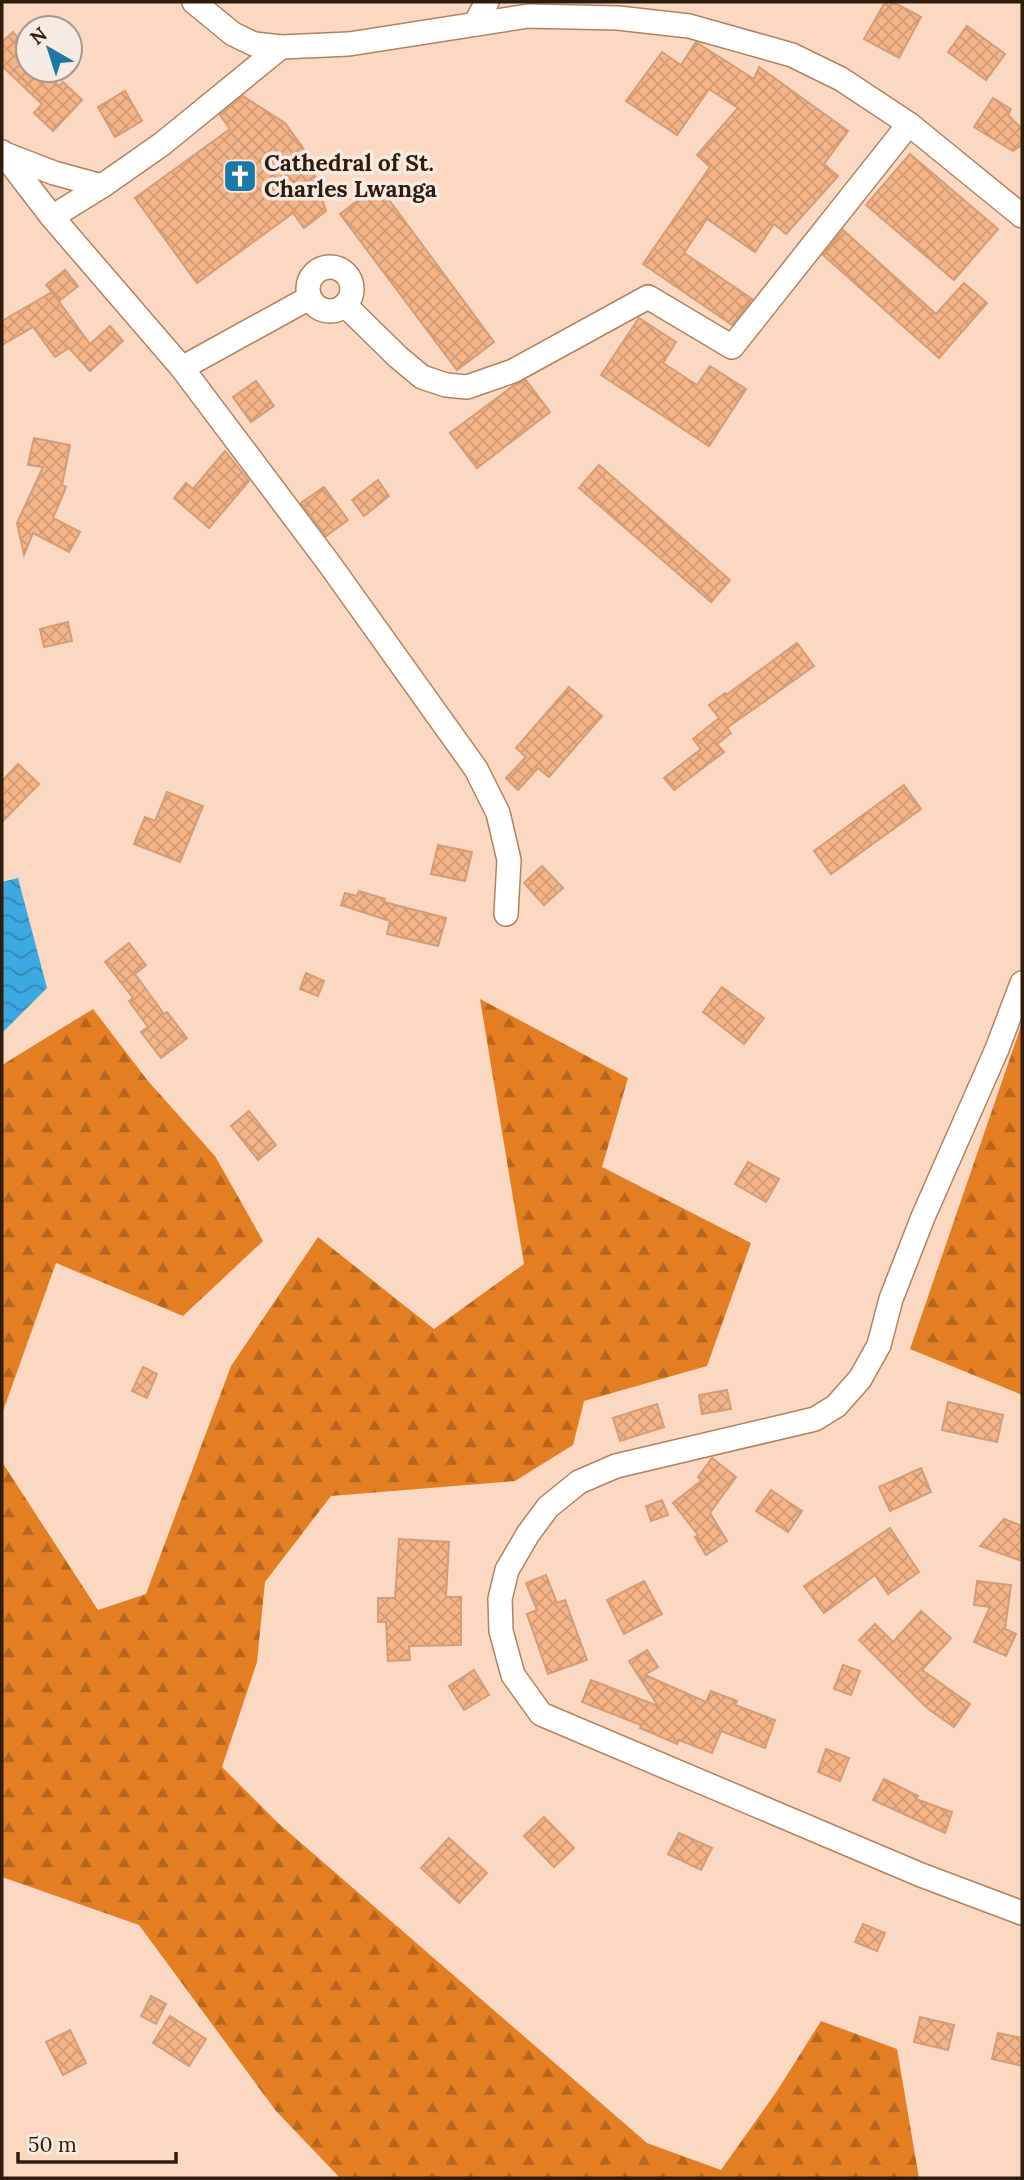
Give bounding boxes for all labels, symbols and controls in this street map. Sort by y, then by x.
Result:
north arrow [14,14,84,84]
text: N [25,22,52,50]
place label: Cathedral of St. Charles Lwanga [264,148,437,203]
church icon: Cathedral of St. Charles Lwanga [221,157,259,195]
scale bar [18,2120,175,2164]
text: 50 m [28,2131,77,2158]

